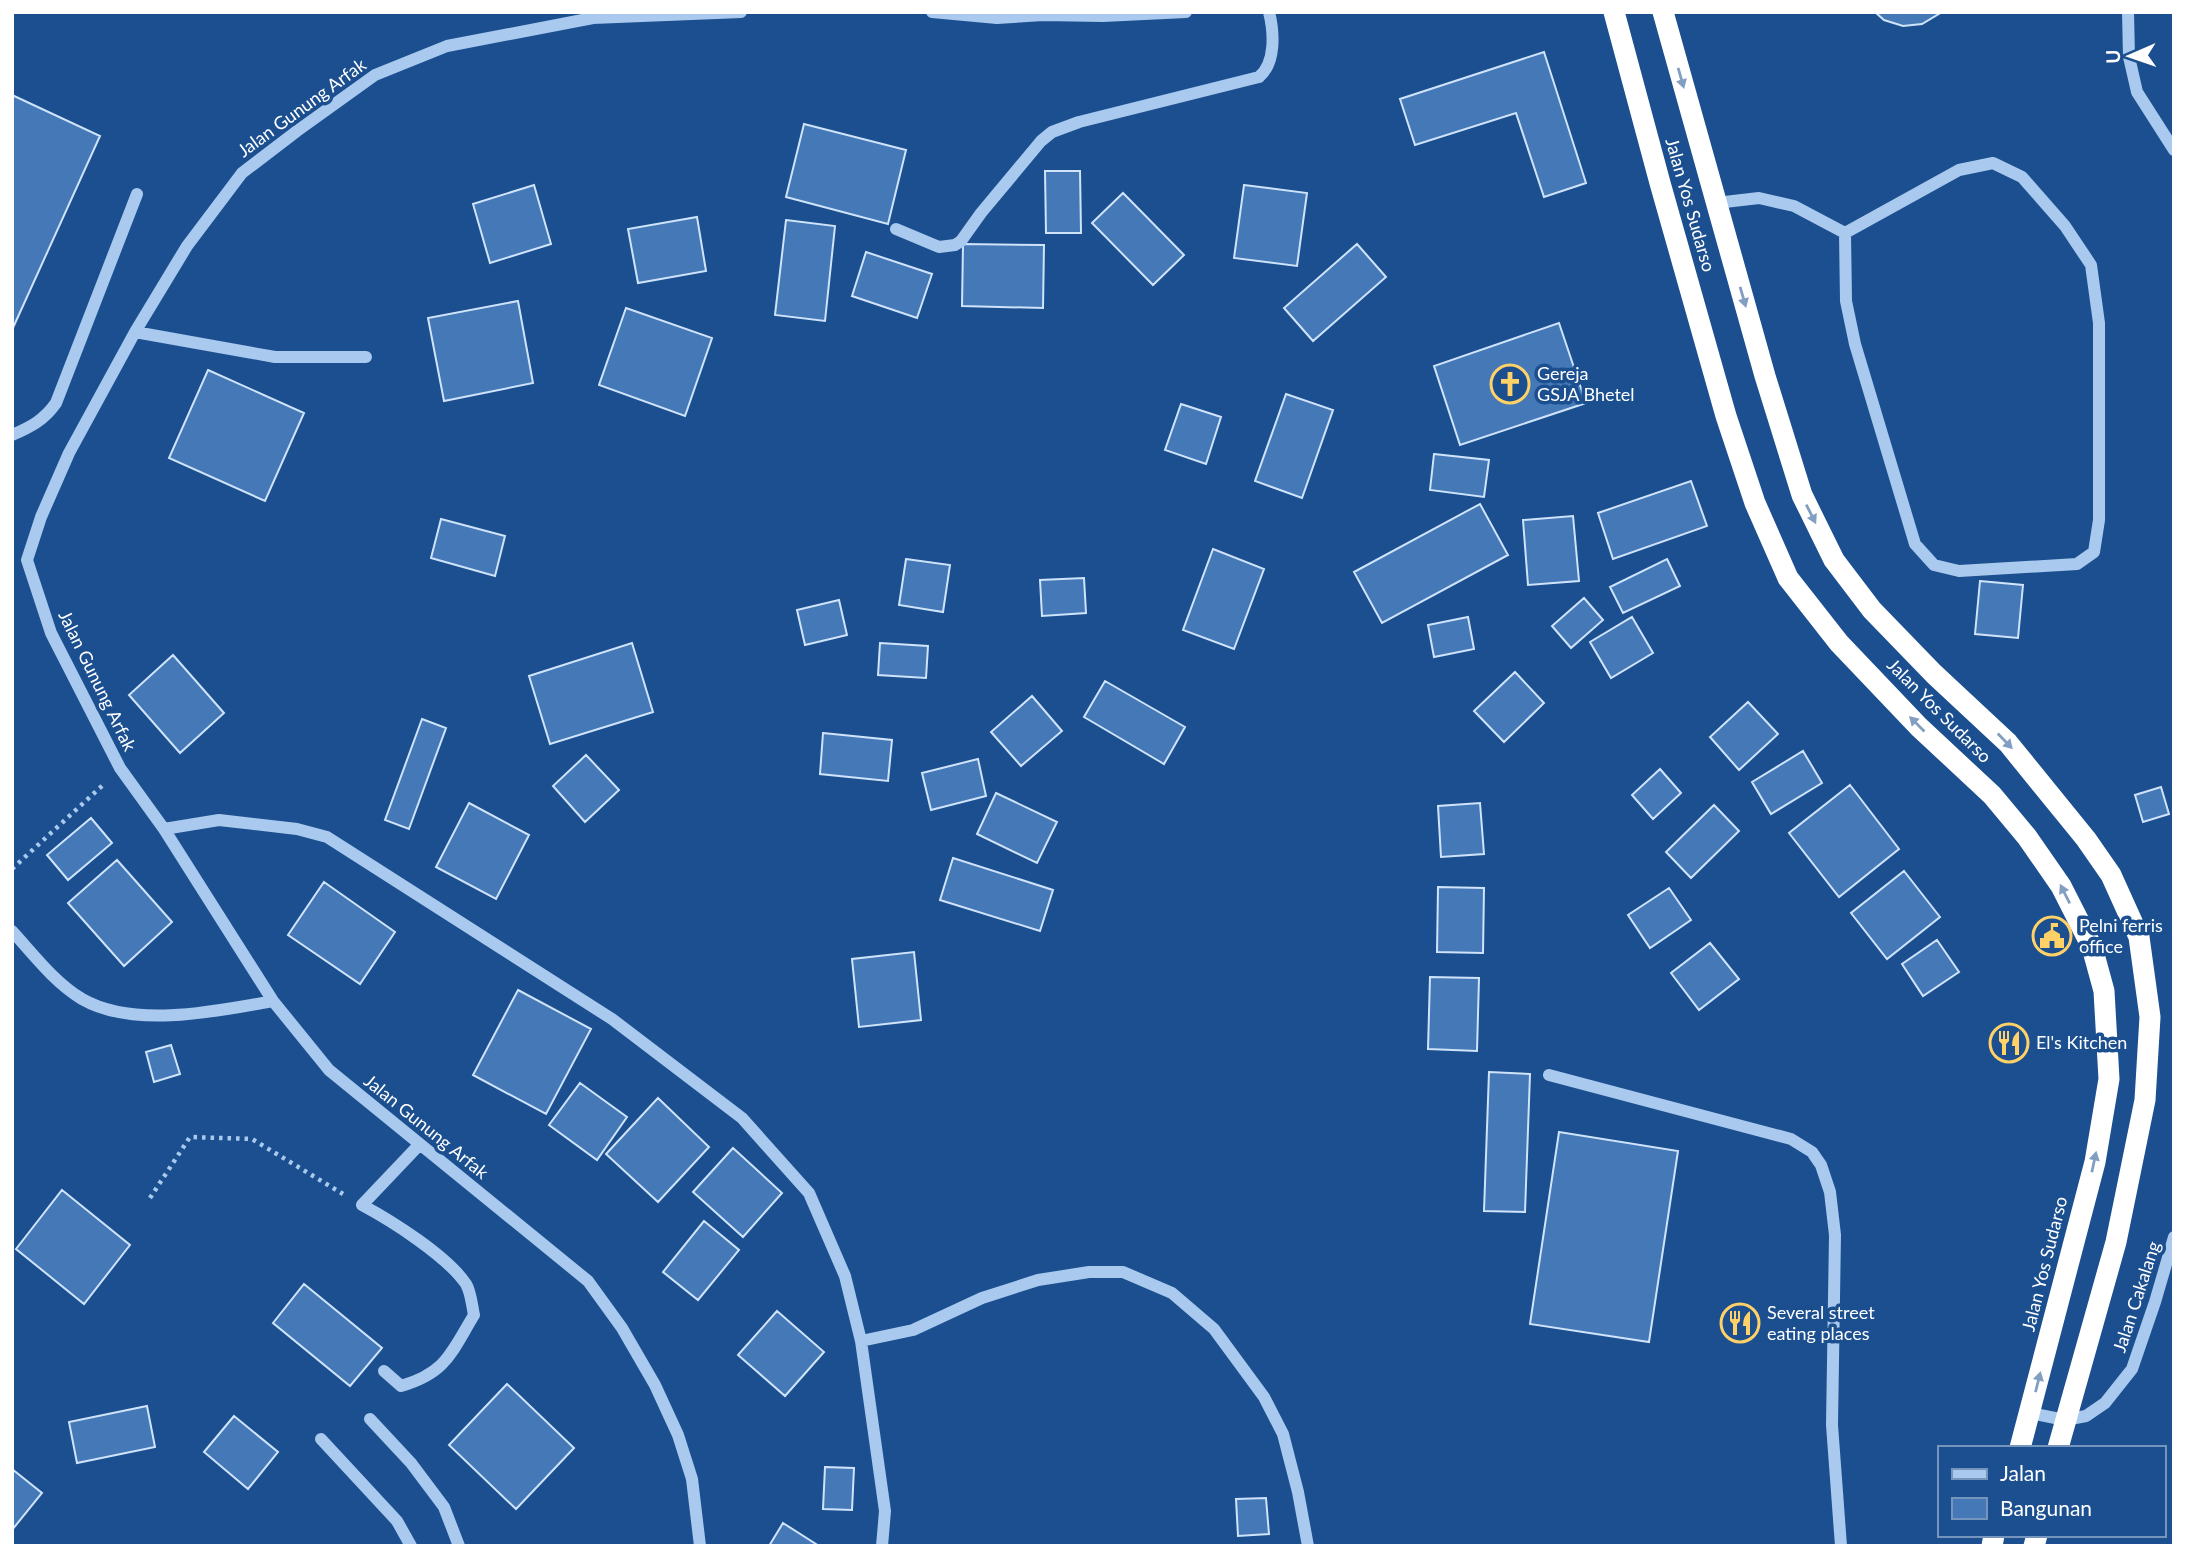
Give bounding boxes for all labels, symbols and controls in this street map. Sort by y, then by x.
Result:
north arrow [2095,21,2165,91]
text: U [2101,49,2124,64]
street label: Jalan Gunung Arfak [233,53,371,161]
one-way arrow [1676,67,1687,89]
street label: Jalan Yos Sudarso [1661,135,1721,274]
one-way arrow [1738,287,1748,308]
place label: Gereja GSJA Bhetel [1537,362,1635,405]
church icon: Gereja GSJA Bhetel [1489,363,1531,405]
one-way arrow [1806,504,1817,524]
street label: Jalan Gunung Arfak [54,607,142,755]
street label: Jalan Yos Sudarso [1883,654,1996,767]
one-way arrow [1909,716,1925,733]
one-way arrow [1996,732,2012,749]
one-way arrow [2060,884,2072,904]
place label: Pelni ferris office [2079,914,2163,957]
public building icon: Pelni ferris office [2031,915,2073,957]
restaurant icon: El's Kitchen [1988,1022,2030,1064]
place label: El's Kitchen [2036,1031,2127,1053]
street label: Jalan Gunung Arfak [360,1069,494,1184]
one-way arrow [2089,1151,2100,1173]
street label: Jalan Yos Sudarso [2017,1194,2071,1334]
street label: Jalan Cakalang [2108,1238,2164,1355]
place label: Several street eating places [1767,1301,1875,1344]
restaurant icon: Several street eating places [1719,1302,1761,1344]
one-way arrow [2033,1371,2044,1393]
legend [1938,1446,2165,1537]
text: Jalan [2000,1460,2046,1485]
text: Bangunan [2000,1495,2092,1520]

